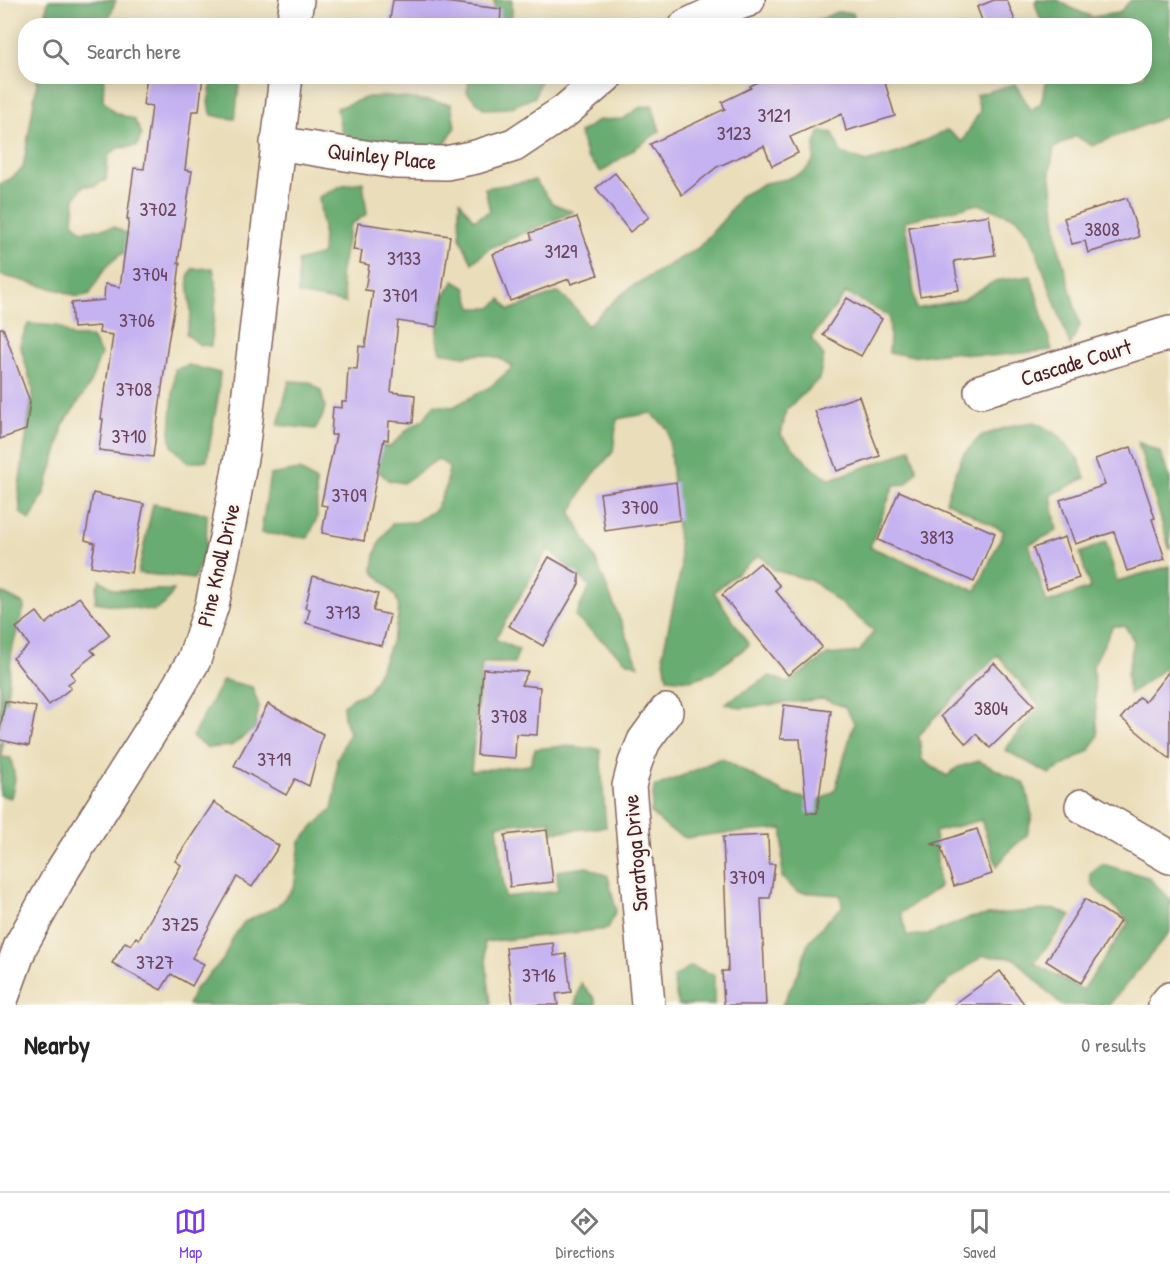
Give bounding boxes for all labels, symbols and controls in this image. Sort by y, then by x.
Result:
search box [18,18,1152,84]
icon: search [39,35,72,68]
text: Search here [87,36,181,66]
house number: 3121 [758,101,790,128]
house number: 3123 [717,119,751,146]
street label: Quinley Place [326,135,438,177]
house number: 3702 [139,195,177,222]
house number: 3808 [1084,215,1120,242]
house number: 3129 [545,237,577,264]
house number: 3133 [387,244,421,271]
house number: 3704 [132,260,168,287]
house number: 3701 [382,281,418,308]
house number: 3706 [119,306,155,333]
street label: Cascade Court [1017,331,1136,393]
house number: 3708 [116,375,152,402]
house number: 3710 [111,422,147,449]
house number: 3709 [331,481,367,508]
house number: 3700 [622,493,658,520]
street label: Pine Knoll Drive [189,500,247,630]
house number: 3813 [920,523,954,550]
house number: 3713 [325,598,361,625]
house number: 3804 [974,694,1008,721]
house number: 3708 [491,702,527,729]
house number: 3719 [257,745,291,772]
street label: Saratoga Drive [615,793,655,913]
house number: 3709 [729,863,765,890]
house number: 3725 [162,910,199,937]
house number: 3727 [136,948,174,975]
house number: 3716 [522,961,556,988]
text: Nearby [24,1027,90,1062]
text: 0 results [1081,1031,1146,1058]
tab: Map [174,1205,207,1263]
tab: Directions [556,1205,614,1263]
tab: Saved [963,1205,996,1263]

